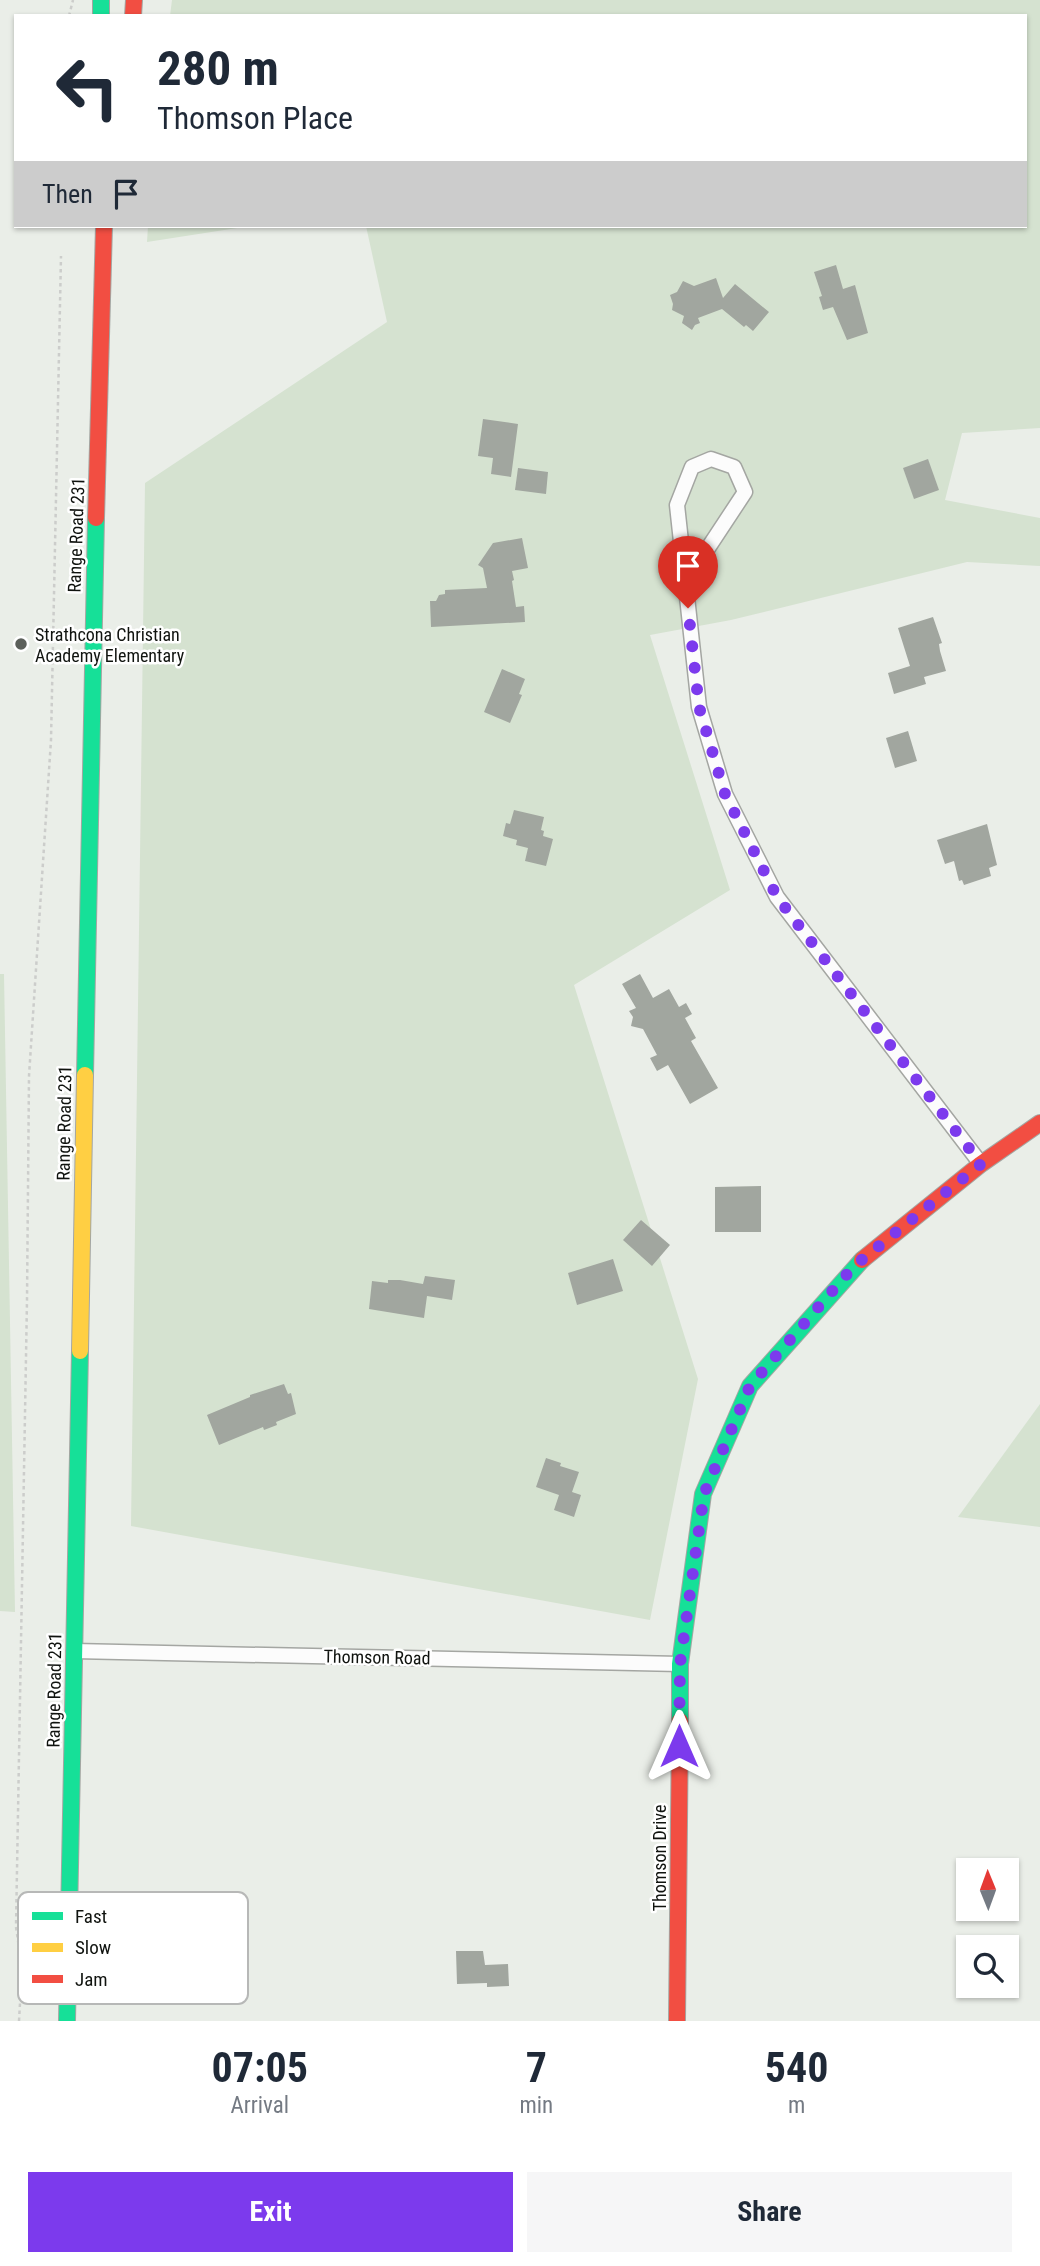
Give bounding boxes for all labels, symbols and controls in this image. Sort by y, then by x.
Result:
text: 280 m [157,40,279,97]
icon: left [42,42,133,133]
text: Thomson Place [157,99,353,137]
icon: arrive [107,175,145,213]
text: Then [42,179,93,209]
street label: Range Road 231 [63,477,89,593]
pin [658,536,718,608]
icon: arrive [669,547,707,585]
place label: Strathcona Christian Academy Elementary [35,624,185,666]
marker: Strathcona Christian Academy Elementary [13,636,29,652]
street label: Range Road 231 [52,1065,76,1181]
street label: Range Road 231 [42,1632,66,1748]
street label: Thomson Road [323,1646,431,1668]
position arrow [642,1709,716,1783]
street label: Thomson Drive [649,1805,670,1911]
north arrow [956,1858,1018,1922]
map controls [956,1858,1019,1998]
legend [18,1892,248,2004]
text: Fast [75,1905,107,1928]
button: search [956,1935,1019,1998]
text: Slow [75,1936,111,1959]
text: Jam [75,1968,108,1991]
text: 07:05 [212,2043,308,2092]
text: 7 [526,2043,547,2092]
text: 540 [765,2043,828,2092]
text: Arrival [230,2092,289,2119]
text: min [519,2092,553,2119]
text: m [788,2092,805,2119]
button: Exit [28,2172,513,2252]
button: Share [527,2172,1012,2252]

